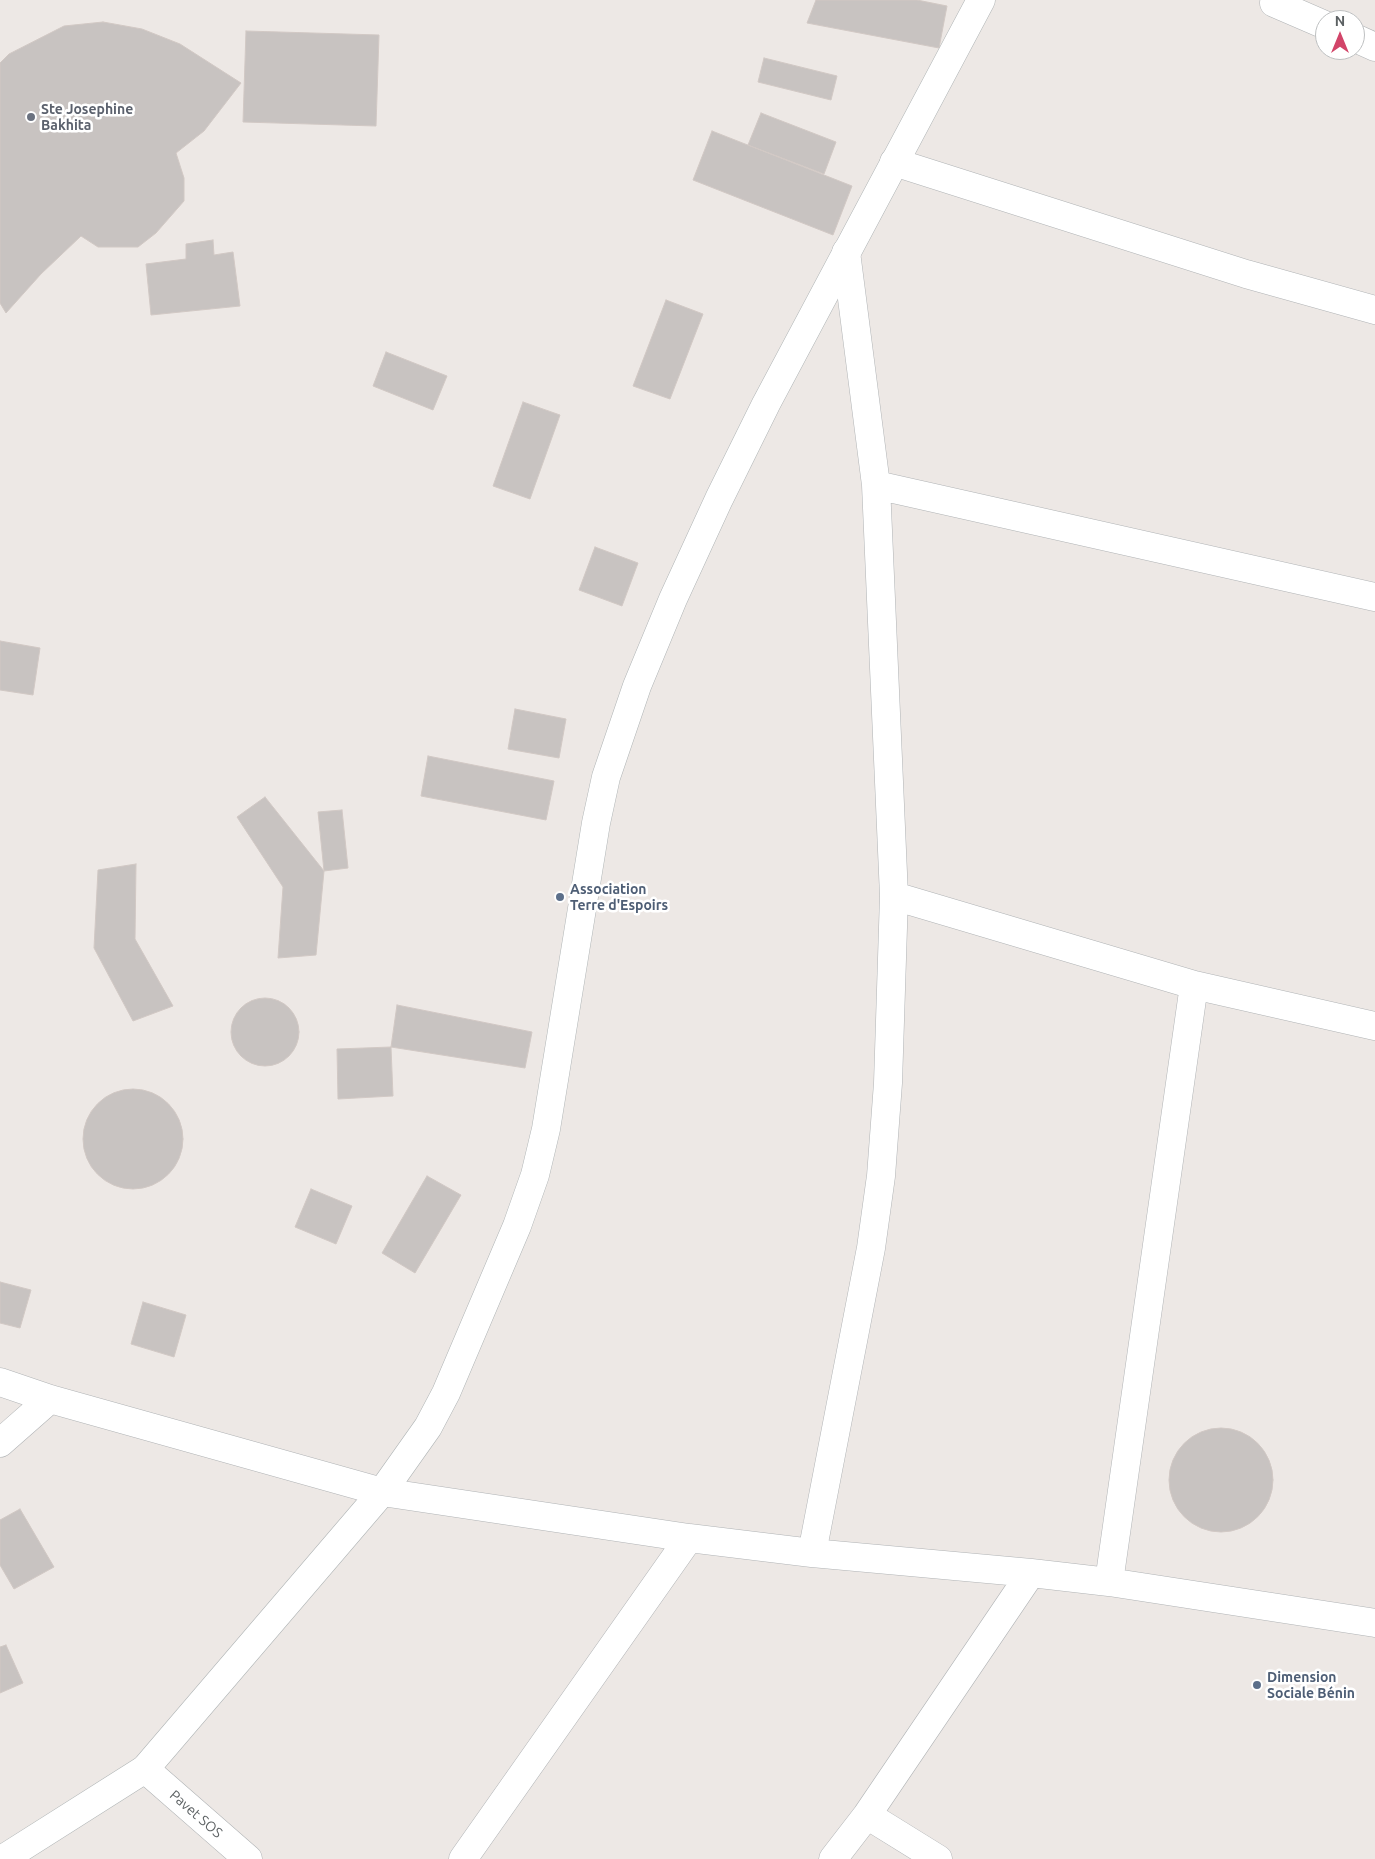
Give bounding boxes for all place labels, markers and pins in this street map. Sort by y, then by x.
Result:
place label: Ste Josephine Bakhita [41,101,133,134]
marker: Ste Josephine Bakhita [25,111,37,123]
place label: Association Terre d'Espoirs [570,881,668,914]
marker: Association Terre d'Espoirs [554,891,566,903]
place label: Dimension Sociale Bénin [1267,1669,1355,1701]
marker: Dimension Sociale Bénin [1251,1679,1263,1691]

